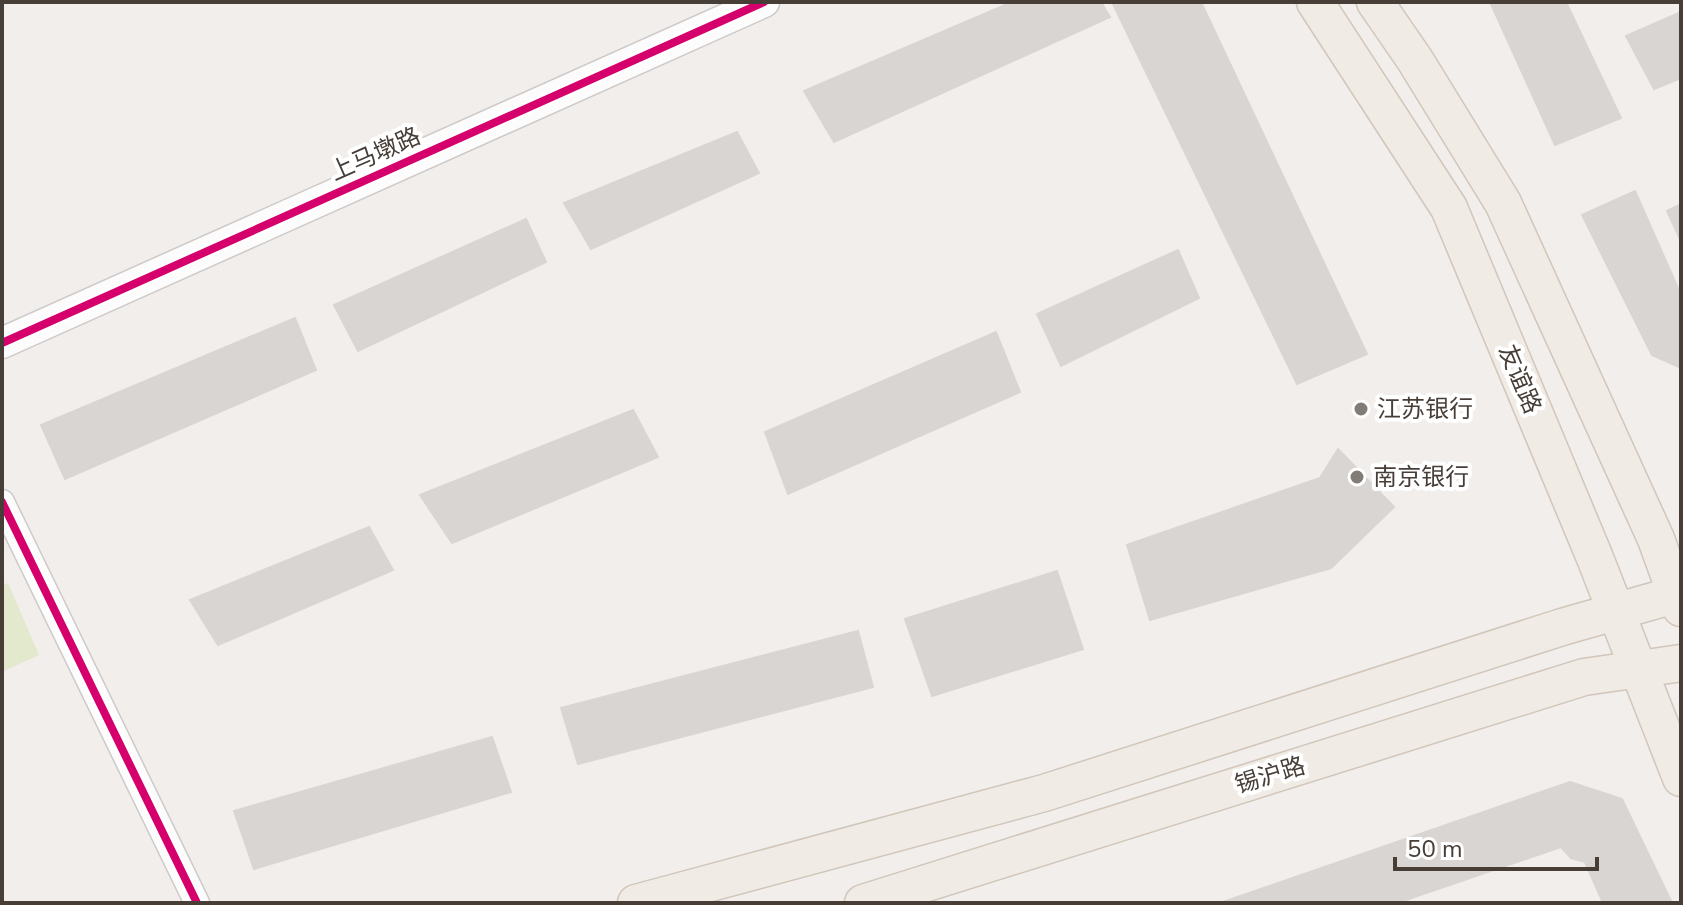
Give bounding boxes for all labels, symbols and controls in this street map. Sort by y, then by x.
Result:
street label: 上马墩路 [325,120,425,188]
street label: 友谊路 [1491,340,1549,418]
place label: 江苏银行 [1377,393,1473,425]
marker: 江苏银行 [1352,400,1370,418]
place label: 南京银行 [1373,461,1469,493]
marker: 南京银行 [1348,468,1366,486]
street label: 锡沪路 [1231,749,1309,801]
scale bar [1395,821,1597,871]
text: 50 m [1407,833,1463,865]

